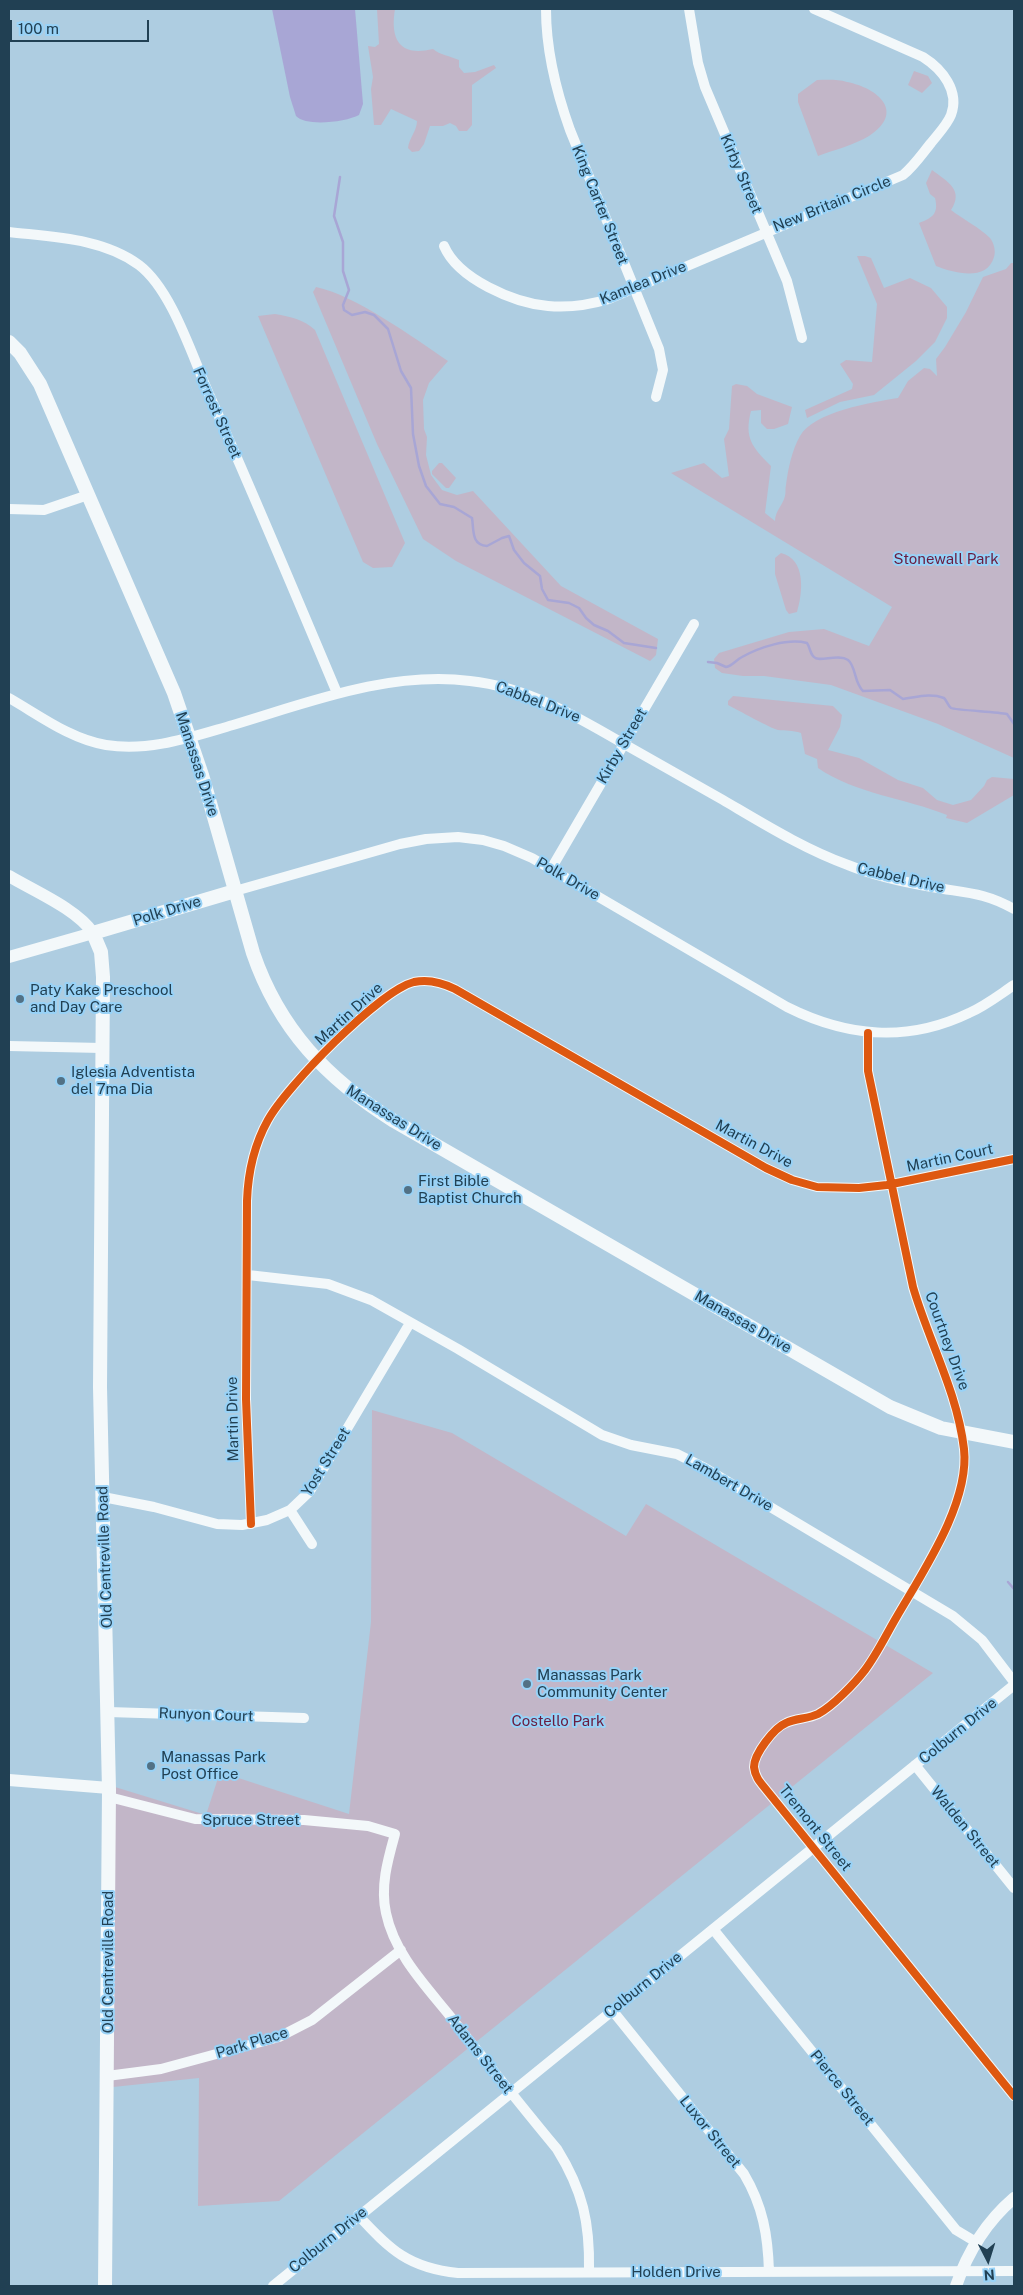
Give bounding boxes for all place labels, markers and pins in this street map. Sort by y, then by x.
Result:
place label: Paty Kake Preschool and Day Care [30,981,173,1016]
marker: Paty Kake Preschool and Day Care [14,993,26,1005]
place label: Iglesia Adventista del 7ma Dia [71,1063,195,1098]
marker: Iglesia Adventista del 7ma Dia [55,1075,67,1087]
place label: First Bible Baptist Church [418,1172,522,1207]
marker: First Bible Baptist Church [402,1184,414,1196]
place label: Manassas Park Community Center [537,1666,668,1701]
marker: Manassas Park Community Center [521,1678,533,1690]
place label: Manassas Park Post Office [161,1748,266,1783]
marker: Manassas Park Post Office [145,1760,157,1772]

